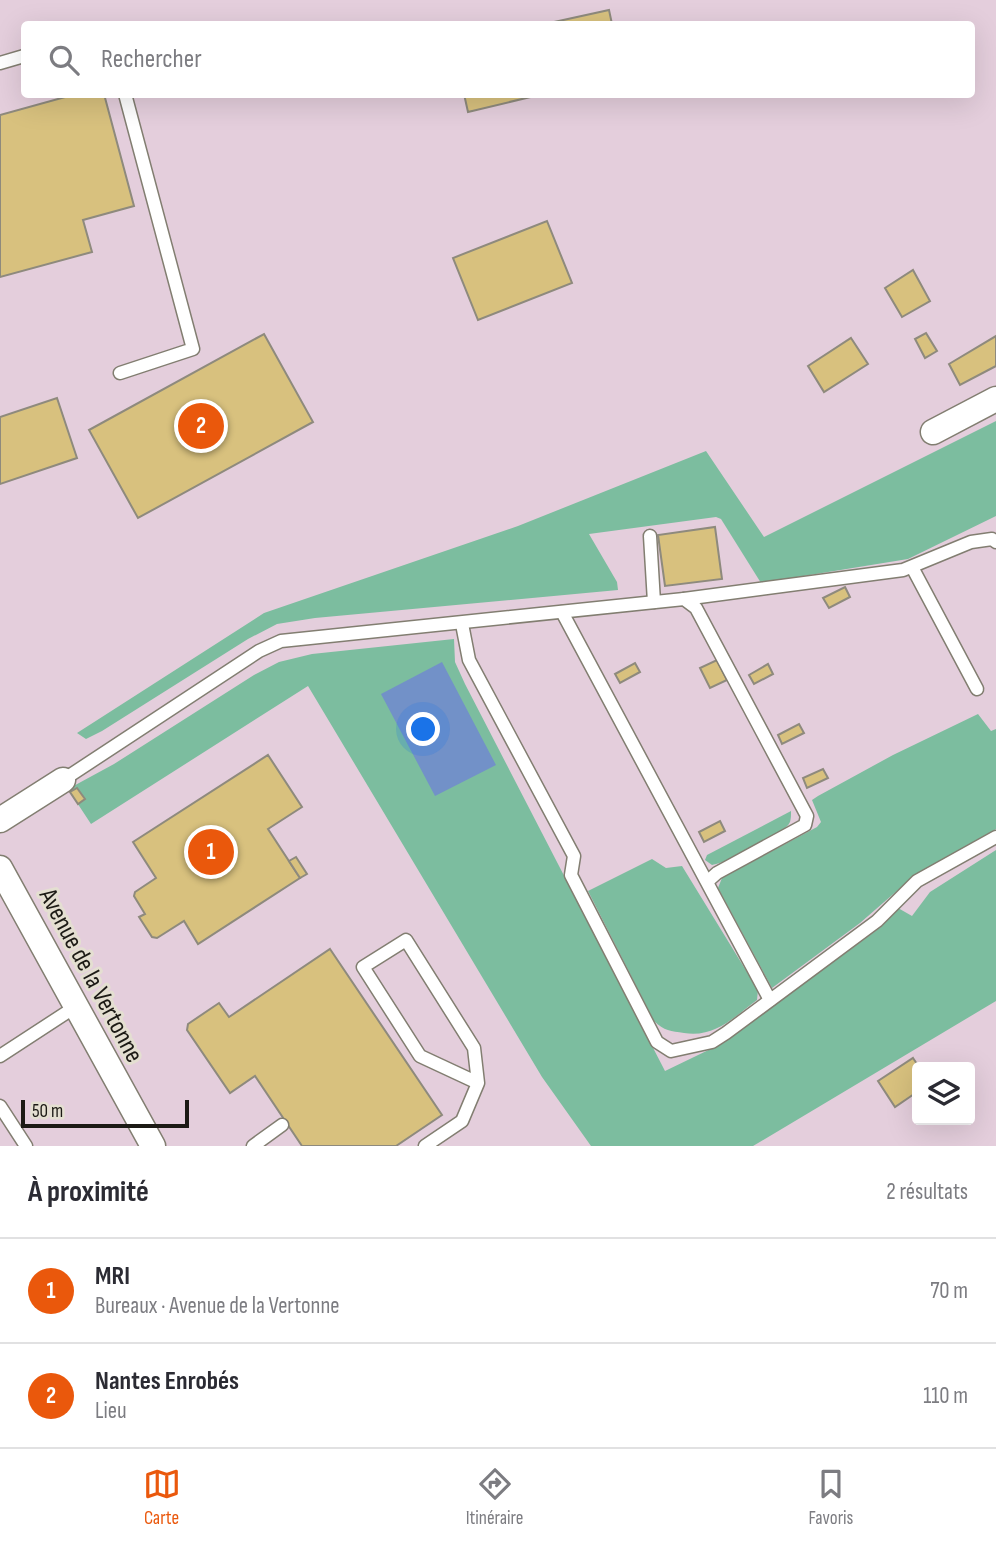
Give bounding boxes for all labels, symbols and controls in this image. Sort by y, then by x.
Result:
search box [21,21,975,98]
icon: search [45,41,83,79]
text: Rechercher [101,44,202,75]
pin: 2 [178,400,224,452]
your location [406,712,440,746]
pin: 1 [188,826,234,878]
street label: Avenue de la Vertonne [31,883,150,1068]
map controls [912,1062,975,1125]
button: layers [912,1062,975,1125]
scale bar [21,1097,189,1129]
text: 50 m [32,1100,63,1123]
text: À proximité [28,1174,149,1210]
text: 2 résultats [886,1178,968,1206]
text: MRI [95,1261,130,1292]
text: 1 [46,1277,56,1305]
text: 70 m [930,1277,968,1305]
text: Bureaux · Avenue de la Vertonne [95,1292,340,1320]
text: Nantes Enrobés [95,1366,239,1397]
text: 2 [46,1382,56,1410]
text: 110 m [923,1382,968,1410]
text: Lieu [95,1397,127,1425]
tab: Carte [143,1465,181,1530]
tab: Itinéraire [466,1465,523,1530]
tab: Favoris [809,1465,853,1530]

